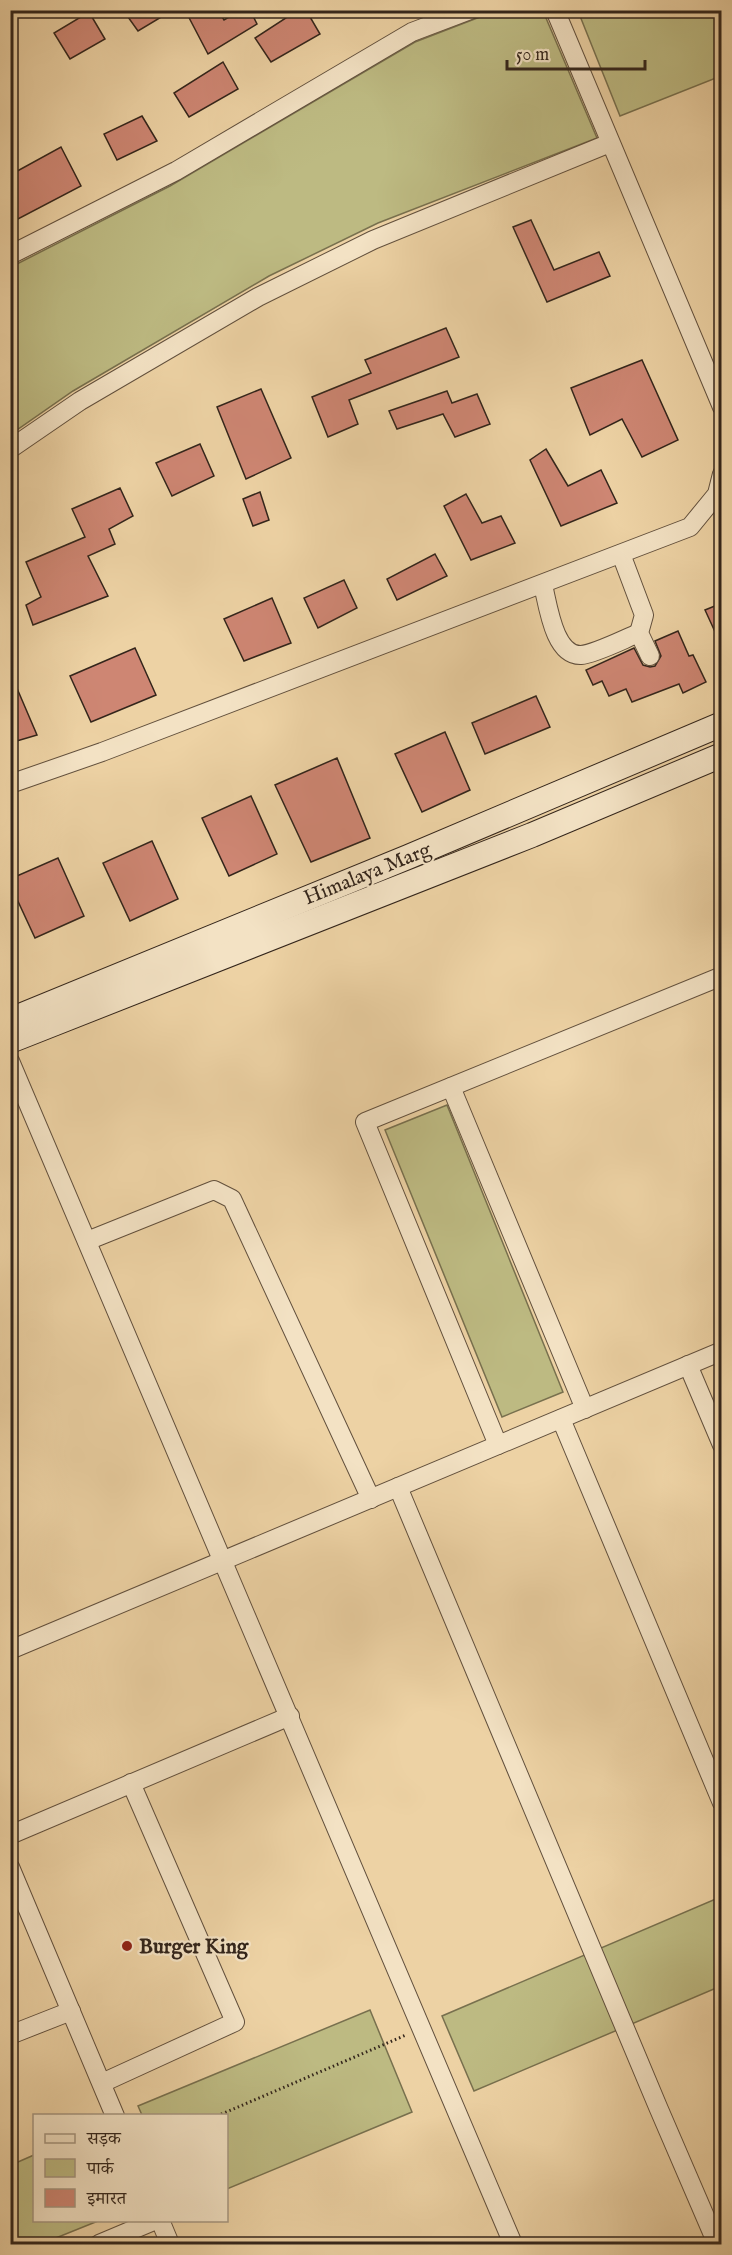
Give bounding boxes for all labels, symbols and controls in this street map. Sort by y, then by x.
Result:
scale bar [507,33,645,71]
text: 50 m [516,44,549,67]
street label: Himalaya Marg [300,836,436,912]
place label: Burger King [139,1934,249,1961]
marker: Burger King [120,1939,134,1953]
legend [33,2114,228,2222]
text: सड़क [86,2128,122,2151]
text: पार्क [86,2158,115,2181]
text: इमारत [86,2188,127,2211]

